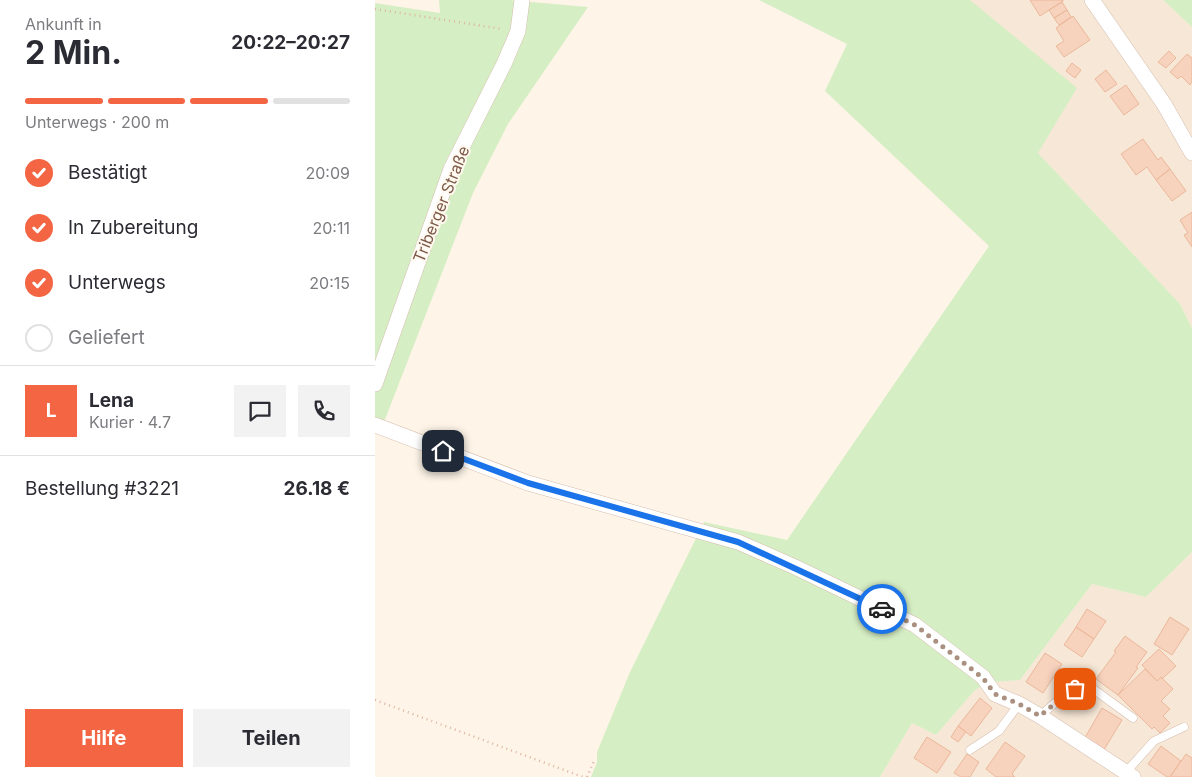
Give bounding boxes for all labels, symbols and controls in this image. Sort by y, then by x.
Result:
text: Ankunft in [25,14,102,34]
text: 20:22–20:27 [231,31,350,54]
text: 2 Min. [25,33,122,72]
text: Unterwegs · 200 m [25,112,169,132]
street label: Triberger Straße [409,143,473,265]
icon: check [25,159,53,187]
text: Bestätigt [68,161,147,184]
text: 20:09 [306,163,350,183]
icon: check [25,214,53,242]
text: In Zubereitung [68,216,198,239]
text: 20:11 [313,218,350,238]
icon: check [25,269,53,297]
text: Unterwegs [68,271,166,294]
text: 20:15 [309,273,350,293]
text: Geliefert [68,326,145,349]
button: chat [234,385,286,437]
button: phone [298,385,350,437]
text: Lena [89,389,134,412]
text: L [46,399,56,422]
text: Kurier · 4.7 [89,412,171,432]
pin [422,430,464,472]
icon: home [429,437,457,465]
text: Bestellung #3221 [25,477,179,500]
text: 26.18 € [284,477,350,500]
courier [857,584,907,634]
icon: car [868,595,896,623]
pin [1054,668,1096,710]
icon: bag [1061,675,1089,703]
button: Hilfe [25,709,183,767]
button: Teilen [193,709,350,767]

